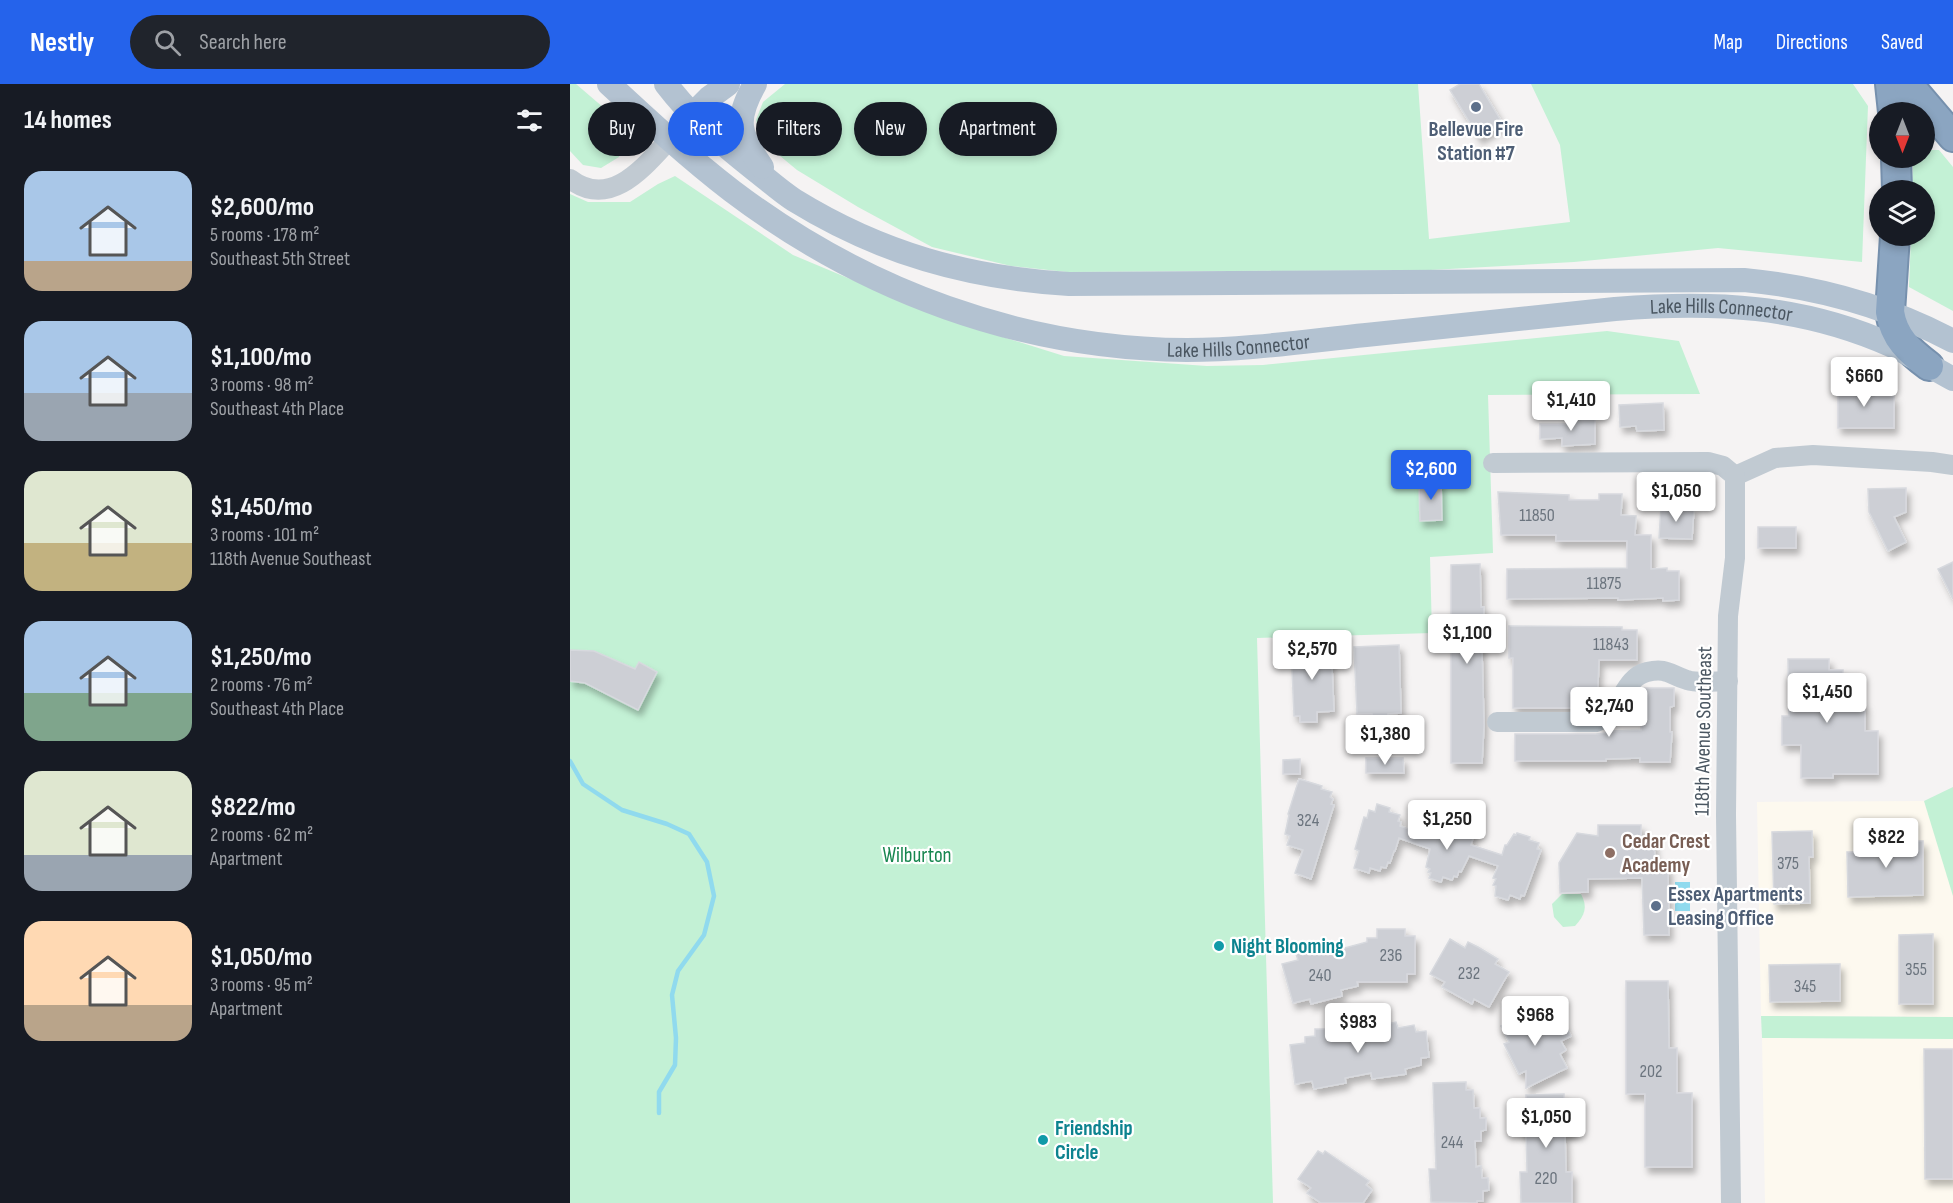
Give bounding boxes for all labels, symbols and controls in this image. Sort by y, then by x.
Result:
search box [130,15,550,69]
text: Nestly [30,26,94,59]
icon: search [151,26,184,59]
text: Search here [199,29,287,56]
text: Map [1713,30,1743,55]
text: Directions [1776,30,1848,55]
text: Saved [1881,30,1923,55]
marker: Bellevue Fire Station #7 [1469,100,1483,114]
chip: Buy [588,102,656,156]
chip: Rent [668,102,744,156]
chip: Filters [756,102,842,156]
chip: New [854,102,927,156]
chip: Apartment [939,102,1057,156]
north arrow [1869,102,1935,168]
map controls [1869,102,1935,246]
icon: filters [513,104,546,137]
text: 14 homes [24,105,112,136]
place label: Bellevue Fire Station #7 [1429,117,1523,166]
button: layers [1869,180,1935,246]
text: $2,600/mo [210,192,314,223]
icon: home [72,195,144,267]
text: 5 rooms · 178 m² [210,223,319,247]
text: Southeast 5th Street [210,247,350,271]
street label: Lake Hills Connector [1649,294,1795,327]
street label: Lake Hills Connector [1167,329,1311,363]
text: $1,100/mo [210,342,312,373]
icon: home [72,345,144,417]
pin: $660 [1828,357,1900,408]
text: $660 [1845,364,1883,388]
text: 3 rooms · 98 m² [210,373,314,397]
pin: $1,410 [1522,381,1620,432]
text: $1,410 [1546,388,1596,412]
text: Southeast 4th Place [210,397,344,421]
pin: $2,600 [1382,450,1480,501]
text: $2,600 [1405,457,1457,481]
pin: $1,050 [1627,472,1725,523]
text: $1,050 [1651,479,1701,503]
text: $1,450/mo [210,492,313,523]
icon: home [72,495,144,567]
house number: 11850 [1519,505,1555,526]
text: 3 rooms · 101 m² [210,523,319,547]
text: 118th Avenue Southeast [210,547,372,571]
house number: 11875 [1587,573,1621,594]
pin: $1,100 [1418,614,1516,665]
text: $1,100 [1442,621,1492,645]
pin: $2,570 [1263,630,1361,681]
house number: 11843 [1593,634,1629,655]
text: $2,570 [1287,637,1337,661]
text: $1,250/mo [210,642,312,673]
icon: home [72,645,144,717]
street label: 118th Avenue Southeast [1690,646,1717,816]
text: 2 rooms · 76 m² [210,673,313,697]
pin: $1,450 [1778,673,1876,724]
text: $1,450 [1802,680,1852,704]
pin: $2,740 [1560,687,1658,738]
text: $2,740 [1584,694,1634,718]
text: Southeast 4th Place [210,697,344,721]
pin: $1,380 [1336,715,1434,766]
text: $1,380 [1360,722,1411,746]
text: $822/mo [210,792,296,823]
icon: home [72,795,144,867]
pin: $1,250 [1398,800,1496,851]
text: $1,250 [1422,807,1472,831]
house number: 324 [1297,810,1320,831]
pin: $822 [1850,818,1922,869]
text: 2 rooms · 62 m² [210,823,313,847]
text: $822 [1867,825,1905,849]
place label: Cedar Crest Academy [1621,829,1710,878]
park label: Wilburton [882,843,952,868]
marker: Cedar Crest Academy [1603,846,1617,860]
text: Apartment [210,847,283,871]
house number: 375 [1777,853,1799,874]
place label: Essex Apartments Leasing Office [1668,882,1803,931]
marker: Essex Apartments Leasing Office [1649,899,1663,913]
place label: Night Blooming [1231,934,1344,959]
marker: Night Blooming [1212,939,1226,953]
text: $1,050/mo [210,942,312,973]
icon: home [72,945,144,1017]
house number: 236 [1380,945,1403,966]
house number: 355 [1905,959,1927,980]
house number: 232 [1458,963,1480,984]
house number: 240 [1309,965,1331,986]
text: 3 rooms · 95 m² [210,973,313,997]
house number: 345 [1794,976,1816,997]
pin: $968 [1499,996,1571,1047]
text: Apartment [210,997,283,1021]
pin: $983 [1322,1003,1394,1054]
text: $968 [1516,1003,1554,1027]
text: $983 [1339,1010,1377,1034]
house number: 202 [1640,1061,1662,1082]
pin: $1,050 [1497,1098,1595,1149]
text: $1,050 [1521,1105,1571,1129]
place label: Friendship Circle [1055,1116,1133,1165]
house number: 244 [1441,1132,1464,1153]
marker: Friendship Circle [1036,1133,1050,1147]
house number: 220 [1535,1168,1557,1189]

